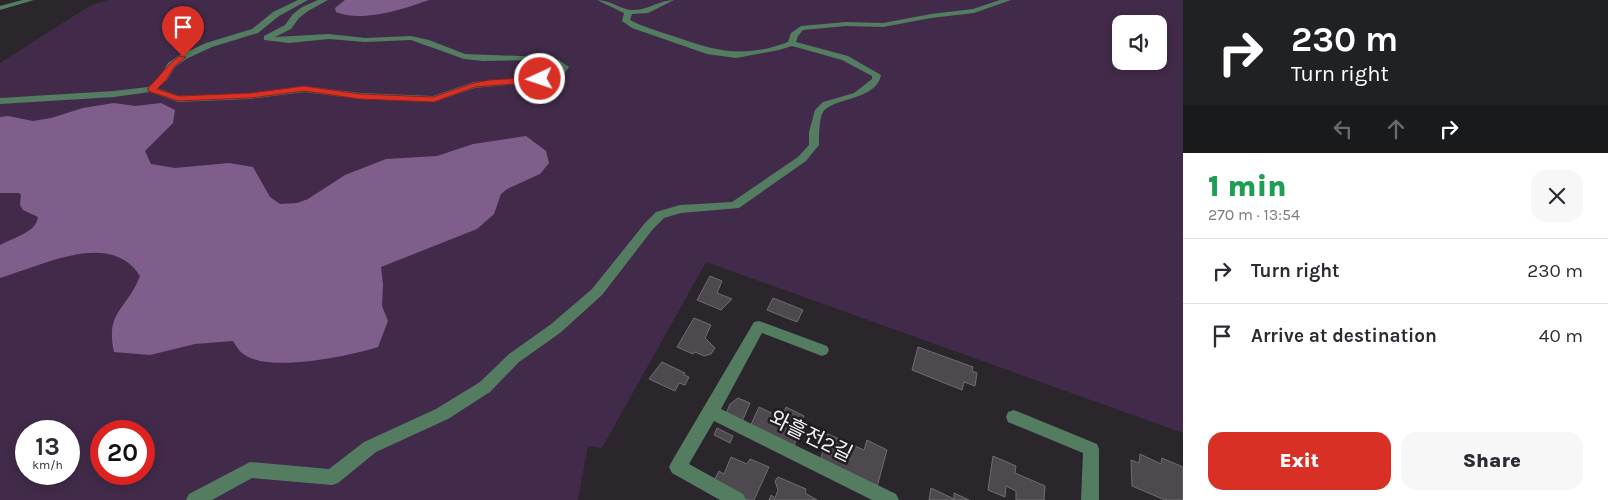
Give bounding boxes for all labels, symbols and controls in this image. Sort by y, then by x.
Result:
pin [162,6,204,57]
icon: arrive [169,13,197,41]
map controls [1112,15,1167,70]
button: sound [1112,15,1167,70]
text: 230 m [1291,19,1398,60]
icon: right [1208,20,1273,85]
position arrow [513,52,565,104]
text: Turn right [1291,61,1389,87]
icon: left [1329,115,1357,143]
icon: ahead [1382,115,1410,143]
icon: right [1435,115,1463,143]
text: 1 min [1208,168,1287,204]
button: close [1531,170,1583,222]
text: 270 m · 13:54 [1208,205,1300,224]
icon: right [1208,257,1236,285]
text: Turn right [1251,260,1340,282]
text: 230 m [1527,260,1583,282]
icon: arrive [1208,322,1236,350]
text: Arrive at destination [1251,325,1437,347]
text: 40 m [1539,325,1583,347]
street label: 와흘전2길 [766,406,856,466]
speed limit sign: 20 [90,420,155,485]
text: 13 [35,432,60,461]
button: Exit [1208,432,1391,490]
button: Share [1401,432,1583,490]
text: km/h [32,458,63,472]

